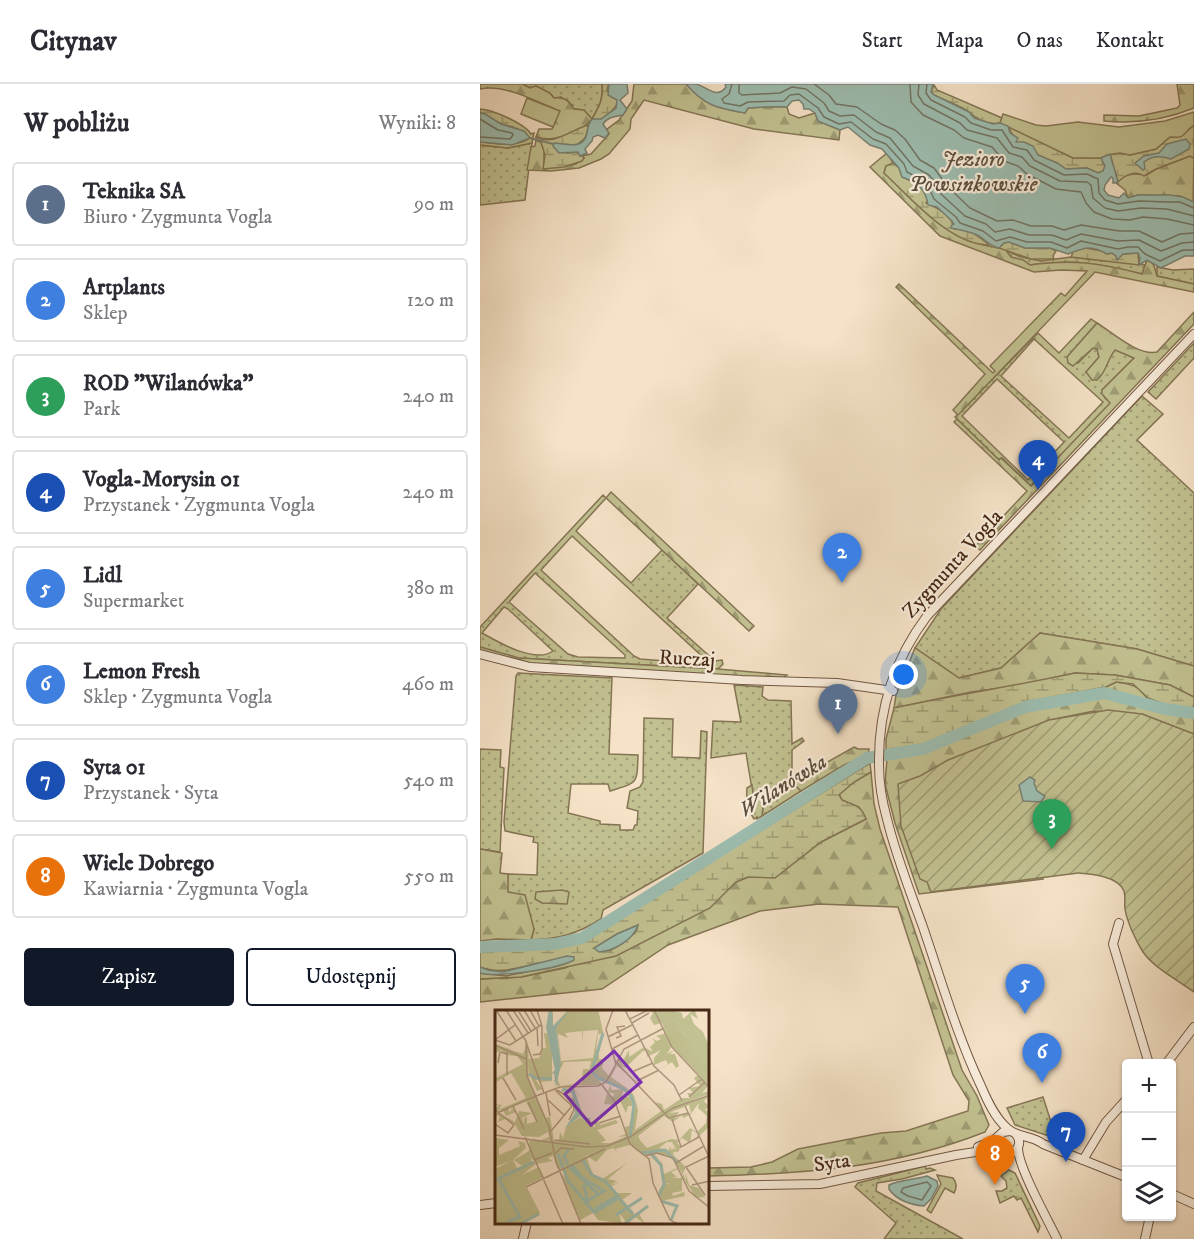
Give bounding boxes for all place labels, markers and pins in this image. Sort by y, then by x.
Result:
pin: 4 [1018,440,1058,490]
pin: 2 [822,534,862,583]
pin: 1 [818,684,858,734]
pin: 3 [1032,800,1072,849]
pin: 5 [1006,964,1044,1014]
pin: 6 [1022,1034,1062,1083]
pin: 7 [1046,1112,1086,1162]
pin: 8 [976,1136,1014,1185]

